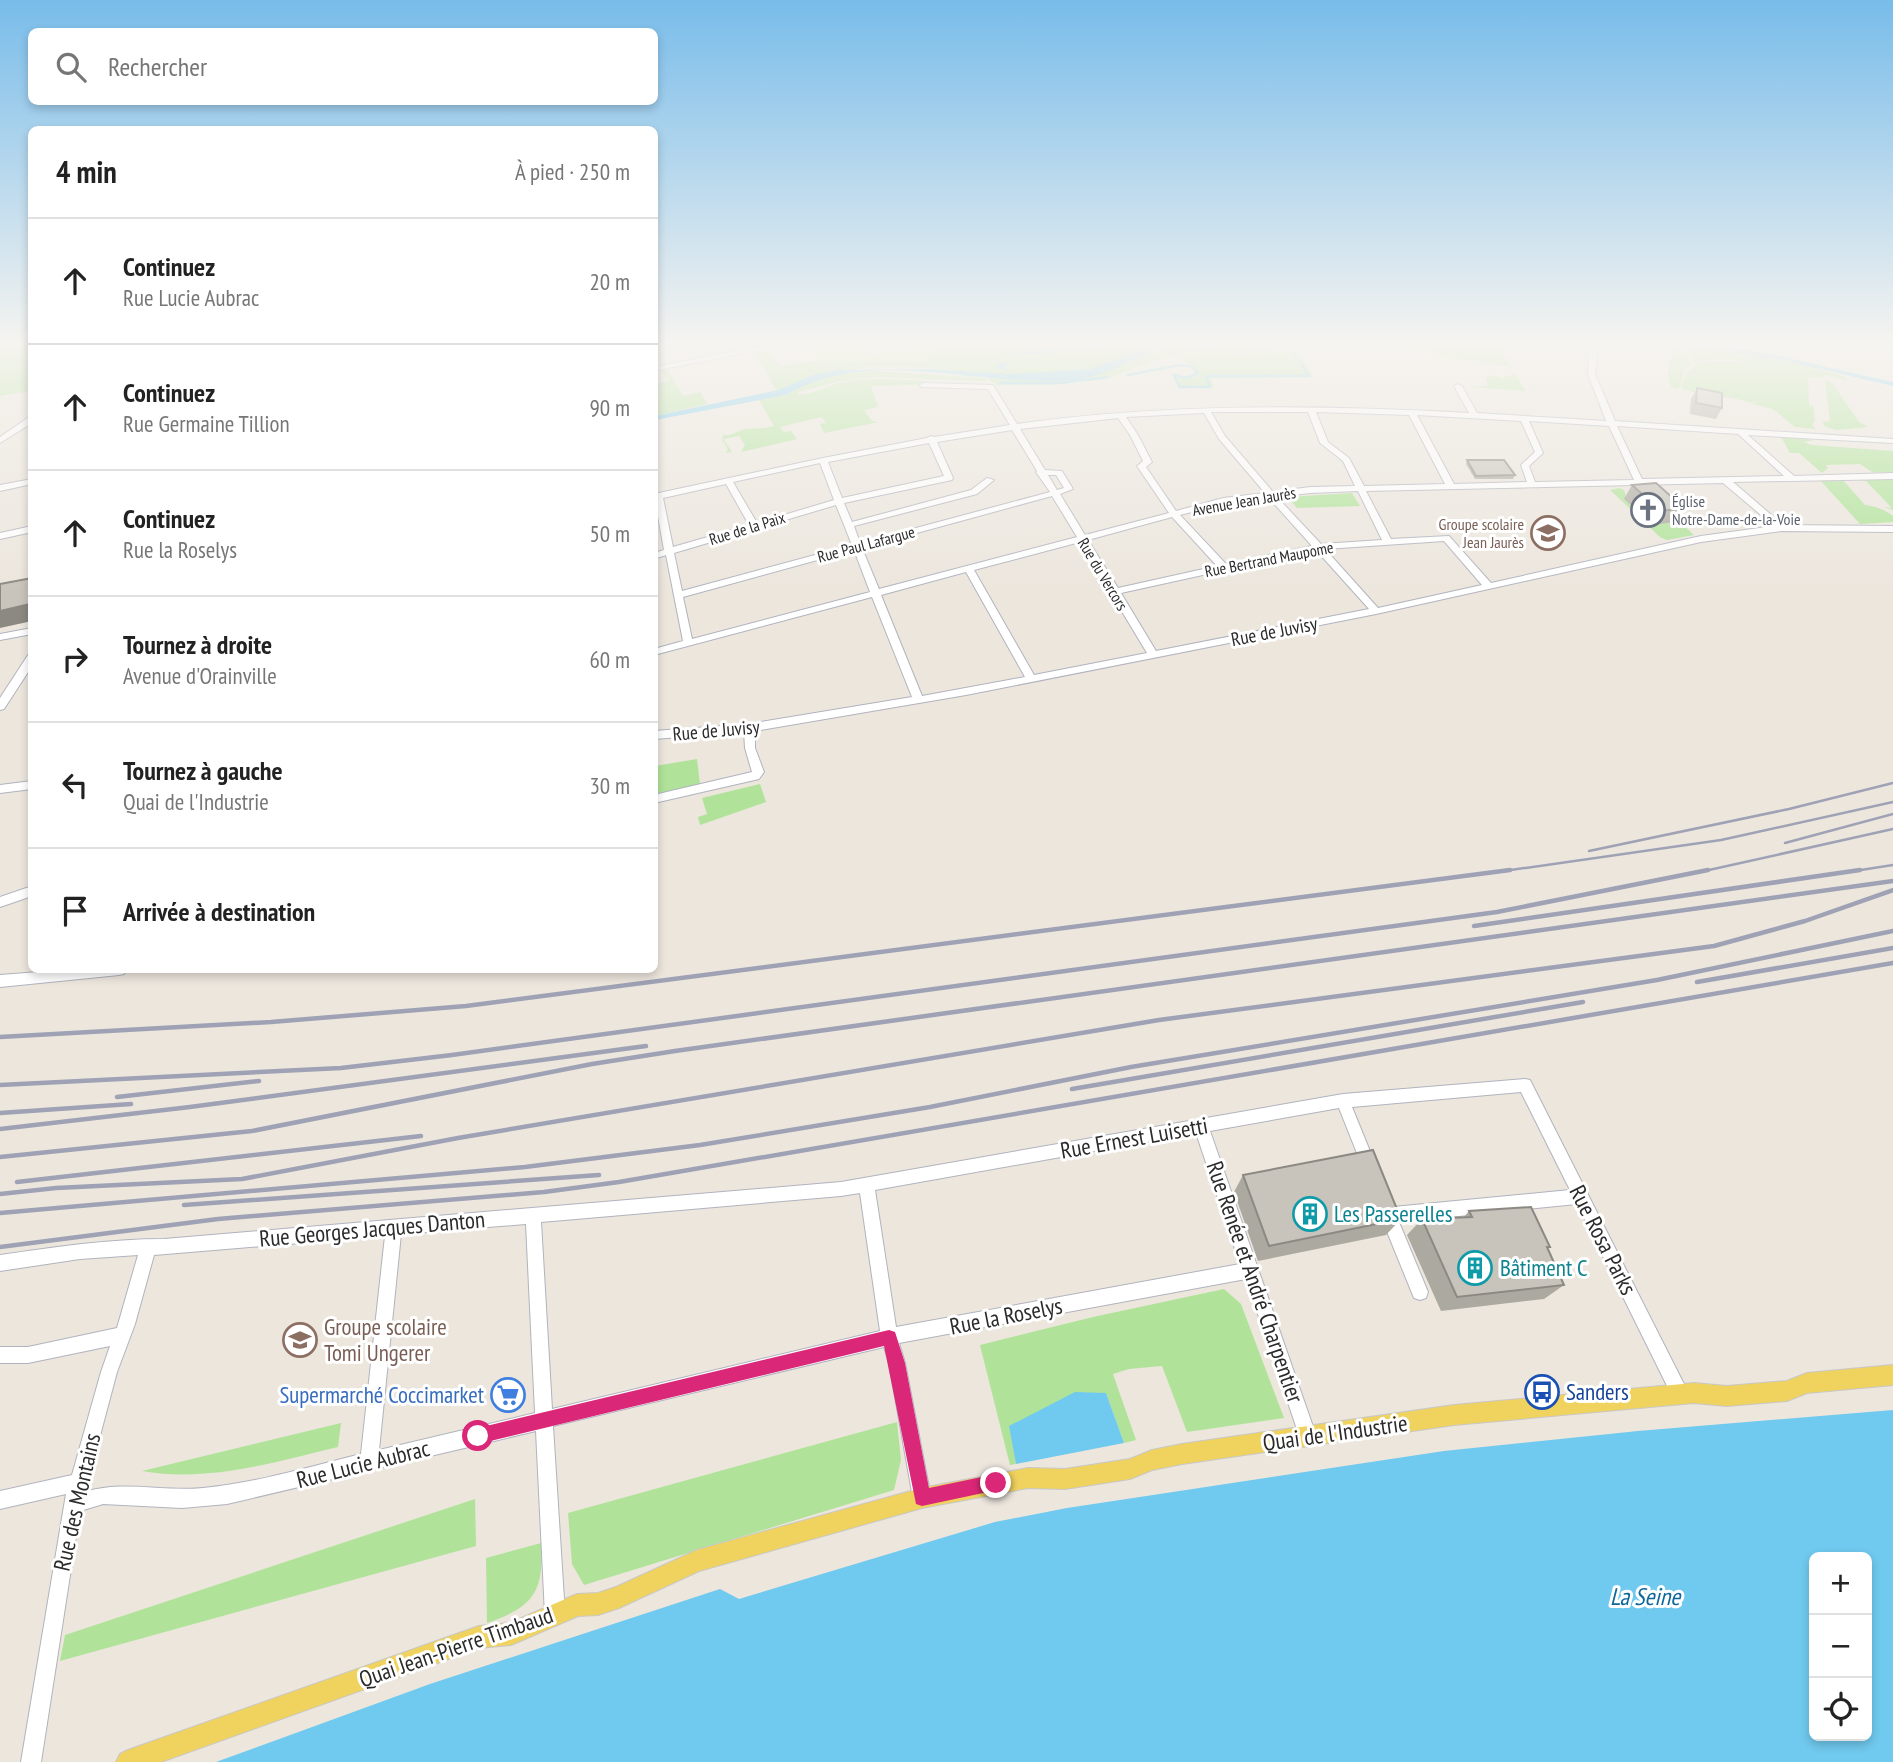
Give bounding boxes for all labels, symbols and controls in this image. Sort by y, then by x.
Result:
search box [28,28,658,105]
icon: search [52,48,90,86]
text: Rechercher [108,50,207,83]
text: 4 min [56,152,117,191]
text: À pied · 250 m [515,157,630,186]
text: Continuez [123,250,215,283]
icon: ahead [56,262,94,300]
text: 20 m [589,267,630,296]
text: Rue Lucie Aubrac [123,283,259,312]
text: Continuez [123,376,215,409]
icon: ahead [56,388,94,426]
text: 90 m [589,393,630,422]
text: Rue Germaine Tillion [123,409,290,438]
street label: Avenue Jean Jaurès [1191,482,1297,520]
church icon: Église Notre-Dame-de-la-Voie [1629,491,1667,529]
place label: Église Notre-Dame-de-la-Voie [1672,491,1801,529]
text: Continuez [123,502,215,535]
street label: Rue de la Paix [707,507,788,549]
icon: ahead [56,514,94,552]
place label: Groupe scolaire Jean Jaurès [1439,514,1524,552]
school or university icon: Groupe scolaire Jean Jaurès [1529,514,1567,552]
text: 50 m [589,519,630,548]
street label: Rue Paul Lafargue [815,521,917,567]
street label: Rue du Vercors [1074,534,1132,614]
text: Rue la Roselys [123,535,237,564]
street label: Rue Bertrand Maupome [1203,537,1335,581]
street label: Rue de Juvisy [1229,611,1320,651]
text: Tournez à droite [123,628,272,661]
icon: right [56,640,94,678]
text: 60 m [589,645,630,674]
text: Avenue d'Orainville [123,661,277,690]
street label: Rue de Juvisy [672,714,761,746]
text: Tournez à gauche [123,754,283,787]
icon: left [56,766,94,804]
text: 30 m [589,771,630,800]
text: Quai de l'Industrie [123,787,269,816]
icon: arrive [56,892,94,930]
text: Arrivée à destination [123,895,315,928]
street label: Rue Ernest Luisetti [1058,1110,1210,1165]
street label: Rue Renée et André Charpentier [1201,1157,1311,1407]
street label: Rue Rosa Parks [1563,1180,1644,1300]
building icon: Les Passerelles [1291,1195,1329,1233]
place label: Les Passerelles [1334,1199,1453,1228]
street label: Rue Georges Jacques Danton [258,1204,486,1253]
building icon: Bâtiment C [1456,1249,1494,1287]
place label: Bâtiment C [1500,1253,1588,1282]
street label: Rue la Roselys [947,1290,1065,1341]
place label: Groupe scolaire Tomi Ungerer [324,1312,447,1367]
school or university icon: Groupe scolaire Tomi Ungerer [281,1321,319,1359]
bus stop icon: Sanders [1523,1373,1561,1411]
supermarket icon: Supermarché Coccimarket [489,1376,527,1414]
place label: Sanders [1566,1377,1629,1406]
place label: Supermarché Coccimarket [279,1380,485,1409]
street label: Quai de l'Industrie [1261,1408,1409,1457]
route start [462,1420,493,1451]
street label: Rue des Montains [47,1430,107,1574]
street label: Rue Lucie Aubrac [293,1433,432,1494]
route end [980,1467,1011,1498]
map controls [1809,1552,1872,1741]
button: + [1809,1552,1872,1615]
water label: La Seine [1610,1581,1682,1612]
street label: Quai Jean-Pierre Timbaud [355,1600,557,1693]
button: − [1809,1615,1872,1678]
button: locate [1809,1678,1872,1741]

